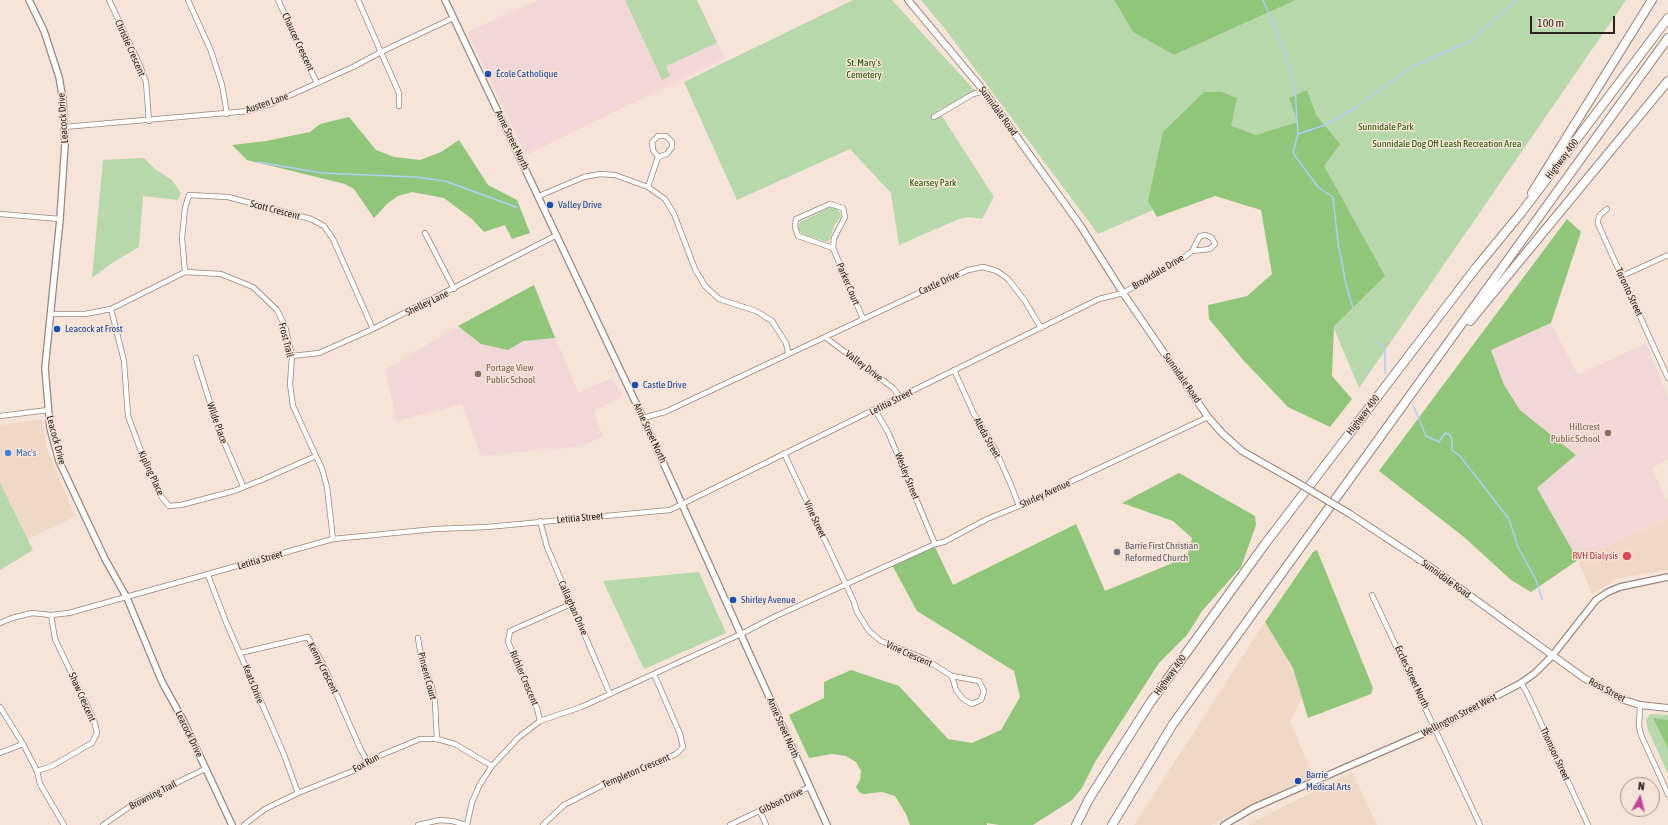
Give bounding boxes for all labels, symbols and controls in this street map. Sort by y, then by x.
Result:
scale bar [1532,8,1617,34]
street label: Chaucer Crescent [279,11,317,73]
text: 100 m [1537,16,1564,30]
street label: Christie Crescent [112,18,148,78]
park label: St. Mary's Cemetery [846,57,882,80]
place label: École Catholique [496,68,558,80]
marker: École Catholique [483,69,493,79]
street label: Sunnidale Road [976,84,1020,138]
street label: Austen Lane [244,90,290,116]
street label: Leacock Drive [55,92,71,144]
street label: Anne Street North [492,108,532,172]
park label: Sunnidale Park [1358,121,1414,133]
street label: Highway 400 [1543,136,1581,182]
park label: Sunnidale Dog Off Leash Recreation Area [1373,138,1521,150]
park label: Kearsey Park [910,177,956,189]
street label: Scott Crescent [249,198,301,222]
place label: Valley Drive [558,199,602,211]
marker: Valley Drive [545,200,555,210]
street label: Brookdale Drive [1130,252,1186,292]
street label: Parker Court [834,261,862,307]
street label: Toronto Street [1613,266,1645,318]
street label: Castle Drive [917,268,961,298]
street label: Shelley Lane [403,287,451,319]
street label: Frost Trail [276,321,296,359]
place label: Leacock at Frost [65,323,123,335]
marker: Leacock at Frost [52,324,62,334]
street label: Valley Drive [843,348,885,384]
street label: Sunnidale Road [1160,351,1204,405]
place label: Portage View Public School [486,362,535,386]
marker: Portage View Public School [473,369,483,379]
place label: Castle Drive [643,379,686,391]
marker: Castle Drive [630,380,640,390]
street label: Letitia Street [867,386,915,418]
street label: Highway 400 [1344,392,1382,438]
street label: Wilde Place [204,401,230,445]
street label: Anne Street North [631,401,669,465]
street label: Leacock Drive [44,414,68,466]
street label: Aleda Street [971,416,1003,460]
place label: Hillcrest Public School [1551,421,1600,444]
marker: Hillcrest Public School [1603,428,1613,438]
place label: Mac's [16,447,36,459]
marker: Mac's [3,448,13,458]
street label: Kipling Place [135,449,167,497]
street label: Wesley Street [892,451,922,501]
street label: Shirley Avenue [1018,477,1072,511]
street label: Vine Street [801,498,829,540]
street label: Letitia Street [556,510,604,526]
place label: Barrie First Christian Reformed Church [1125,540,1198,564]
marker: Barrie First Christian Reformed Church [1112,547,1122,557]
street label: Letitia Street [236,548,284,572]
place label: RVH Dialysis [1572,550,1618,562]
marker: RVH Dialysis [1621,550,1633,562]
street label: Sunnidale Road [1419,557,1473,601]
street label: Callaghan Drive [556,579,590,637]
place label: Shirley Avenue [741,594,795,606]
marker: Shirley Avenue [728,595,738,605]
street label: Vine Crescent [884,638,934,670]
street label: Kenny Crescent [305,640,341,696]
street label: Eccles Street North [1392,644,1432,710]
street label: Richler Crescent [507,649,541,707]
street label: Pinsent Court [415,651,439,701]
street label: Highway 400 [1151,652,1189,698]
street label: Keats Drive [240,663,266,705]
street label: Shaw Crescent [66,671,98,723]
street label: Ross Street [1586,675,1628,705]
street label: Wellington Street West [1419,691,1499,739]
street label: Anne Street North [764,696,802,760]
street label: Leacock Drive [173,709,205,759]
street label: Thomson Street [1537,725,1573,783]
street label: Fox Run [351,751,381,775]
street label: Templeton Crescent [600,751,672,791]
place label: Barrie Medical Arts [1306,769,1351,792]
marker: Barrie Medical Arts [1293,776,1303,786]
north arrow [1620,777,1660,817]
street label: Browning Trail [127,778,179,812]
text: N [1637,780,1645,792]
street label: Gibbon Drive [757,785,805,817]

